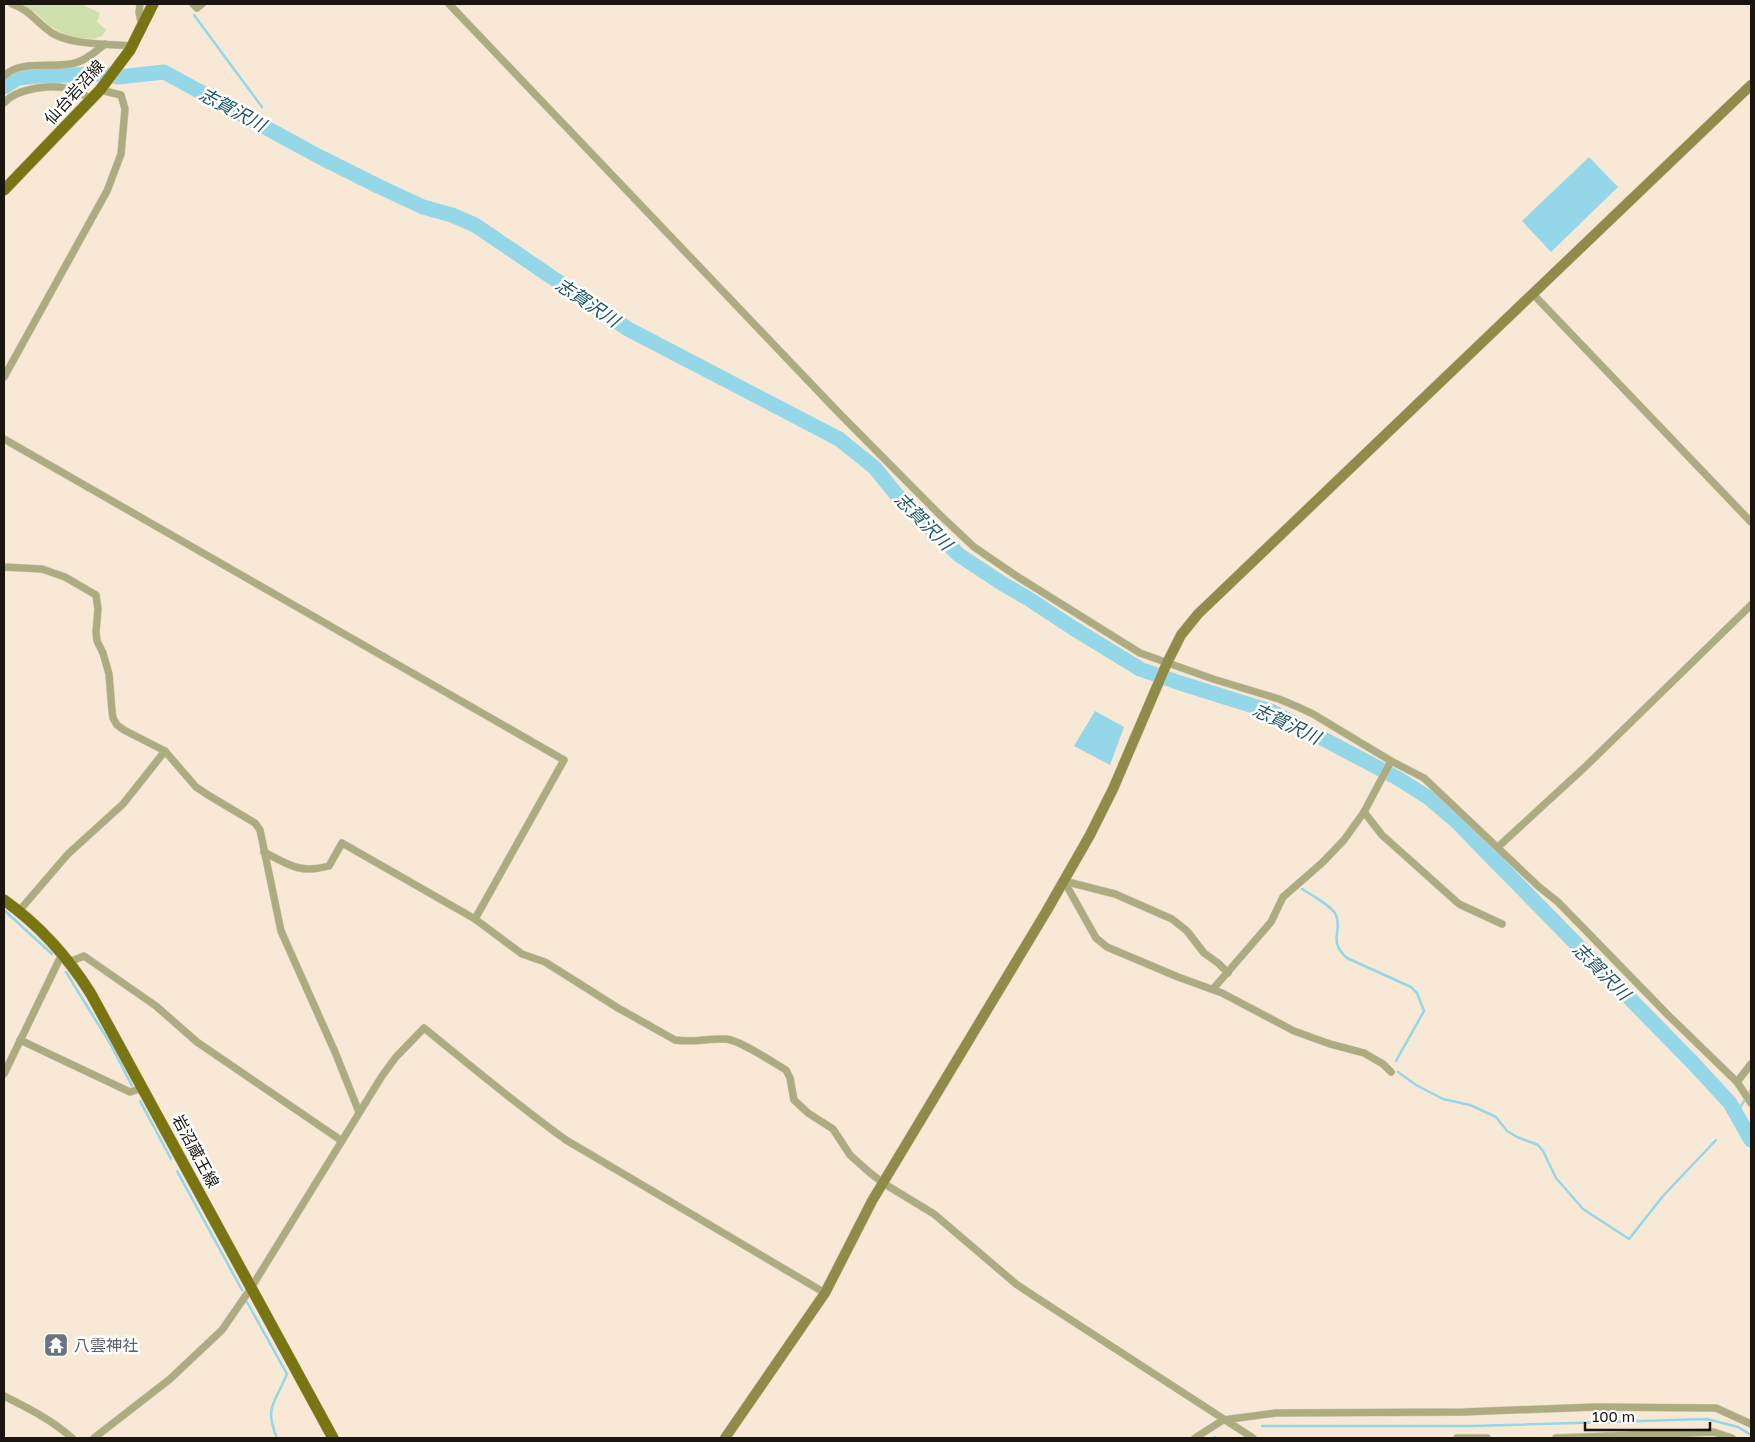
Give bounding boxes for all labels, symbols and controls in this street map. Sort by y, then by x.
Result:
street label: 仙台岩沼線 [40,56,108,128]
water label: 志賀沢川 [196,82,272,137]
water label: 志賀沢川 [552,273,626,332]
water label: 志賀沢川 [891,488,959,556]
water label: 志賀沢川 [1250,698,1326,749]
water label: 志賀沢川 [1569,938,1637,1006]
street label: 岩沼蔵王線 [168,1111,224,1191]
temple icon: 八雲神社 [43,1332,69,1358]
place label: 八雲神社 [74,1335,138,1355]
scale bar [1585,1400,1710,1432]
text: 100 m [1592,1407,1635,1425]

